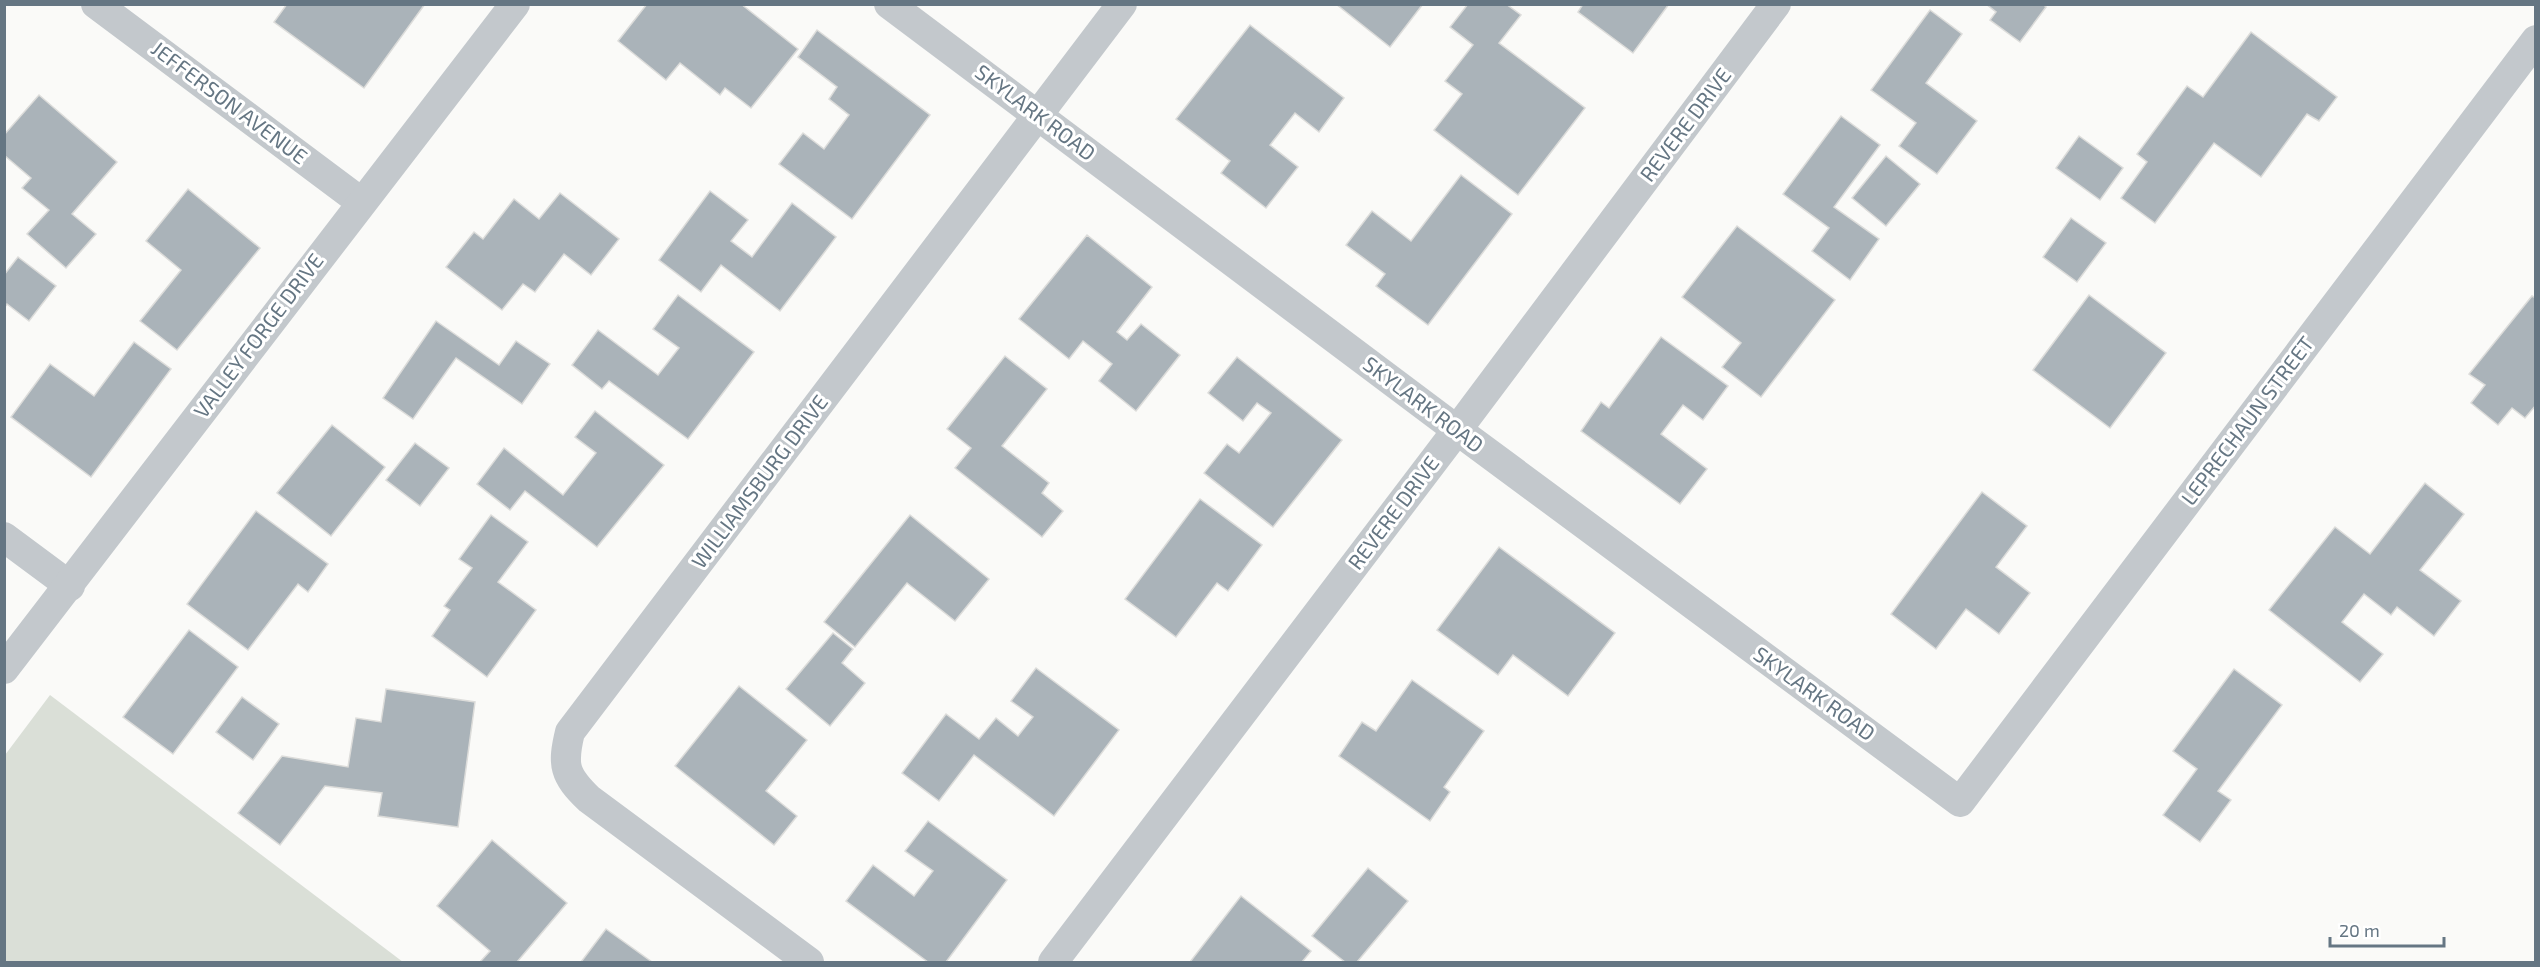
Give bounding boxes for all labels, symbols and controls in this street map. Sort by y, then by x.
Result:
street label: JEFFERSON AVENUE [147,35,313,169]
street label: SKYLARK ROAD [971,59,1101,165]
street label: REVERE DRIVE [1634,62,1736,186]
street label: VALLEY FORGE DRIVE [188,248,328,422]
street label: LEPRECHAUN STREET [2175,331,2318,509]
street label: SKYLARK ROAD [1359,351,1489,457]
street label: WILLIAMSBURG DRIVE [685,389,832,573]
street label: REVERE DRIVE [1342,450,1444,574]
street label: SKYLARK ROAD [1749,640,1880,745]
scale bar [2330,910,2444,948]
text: 20 m [2339,919,2380,941]

